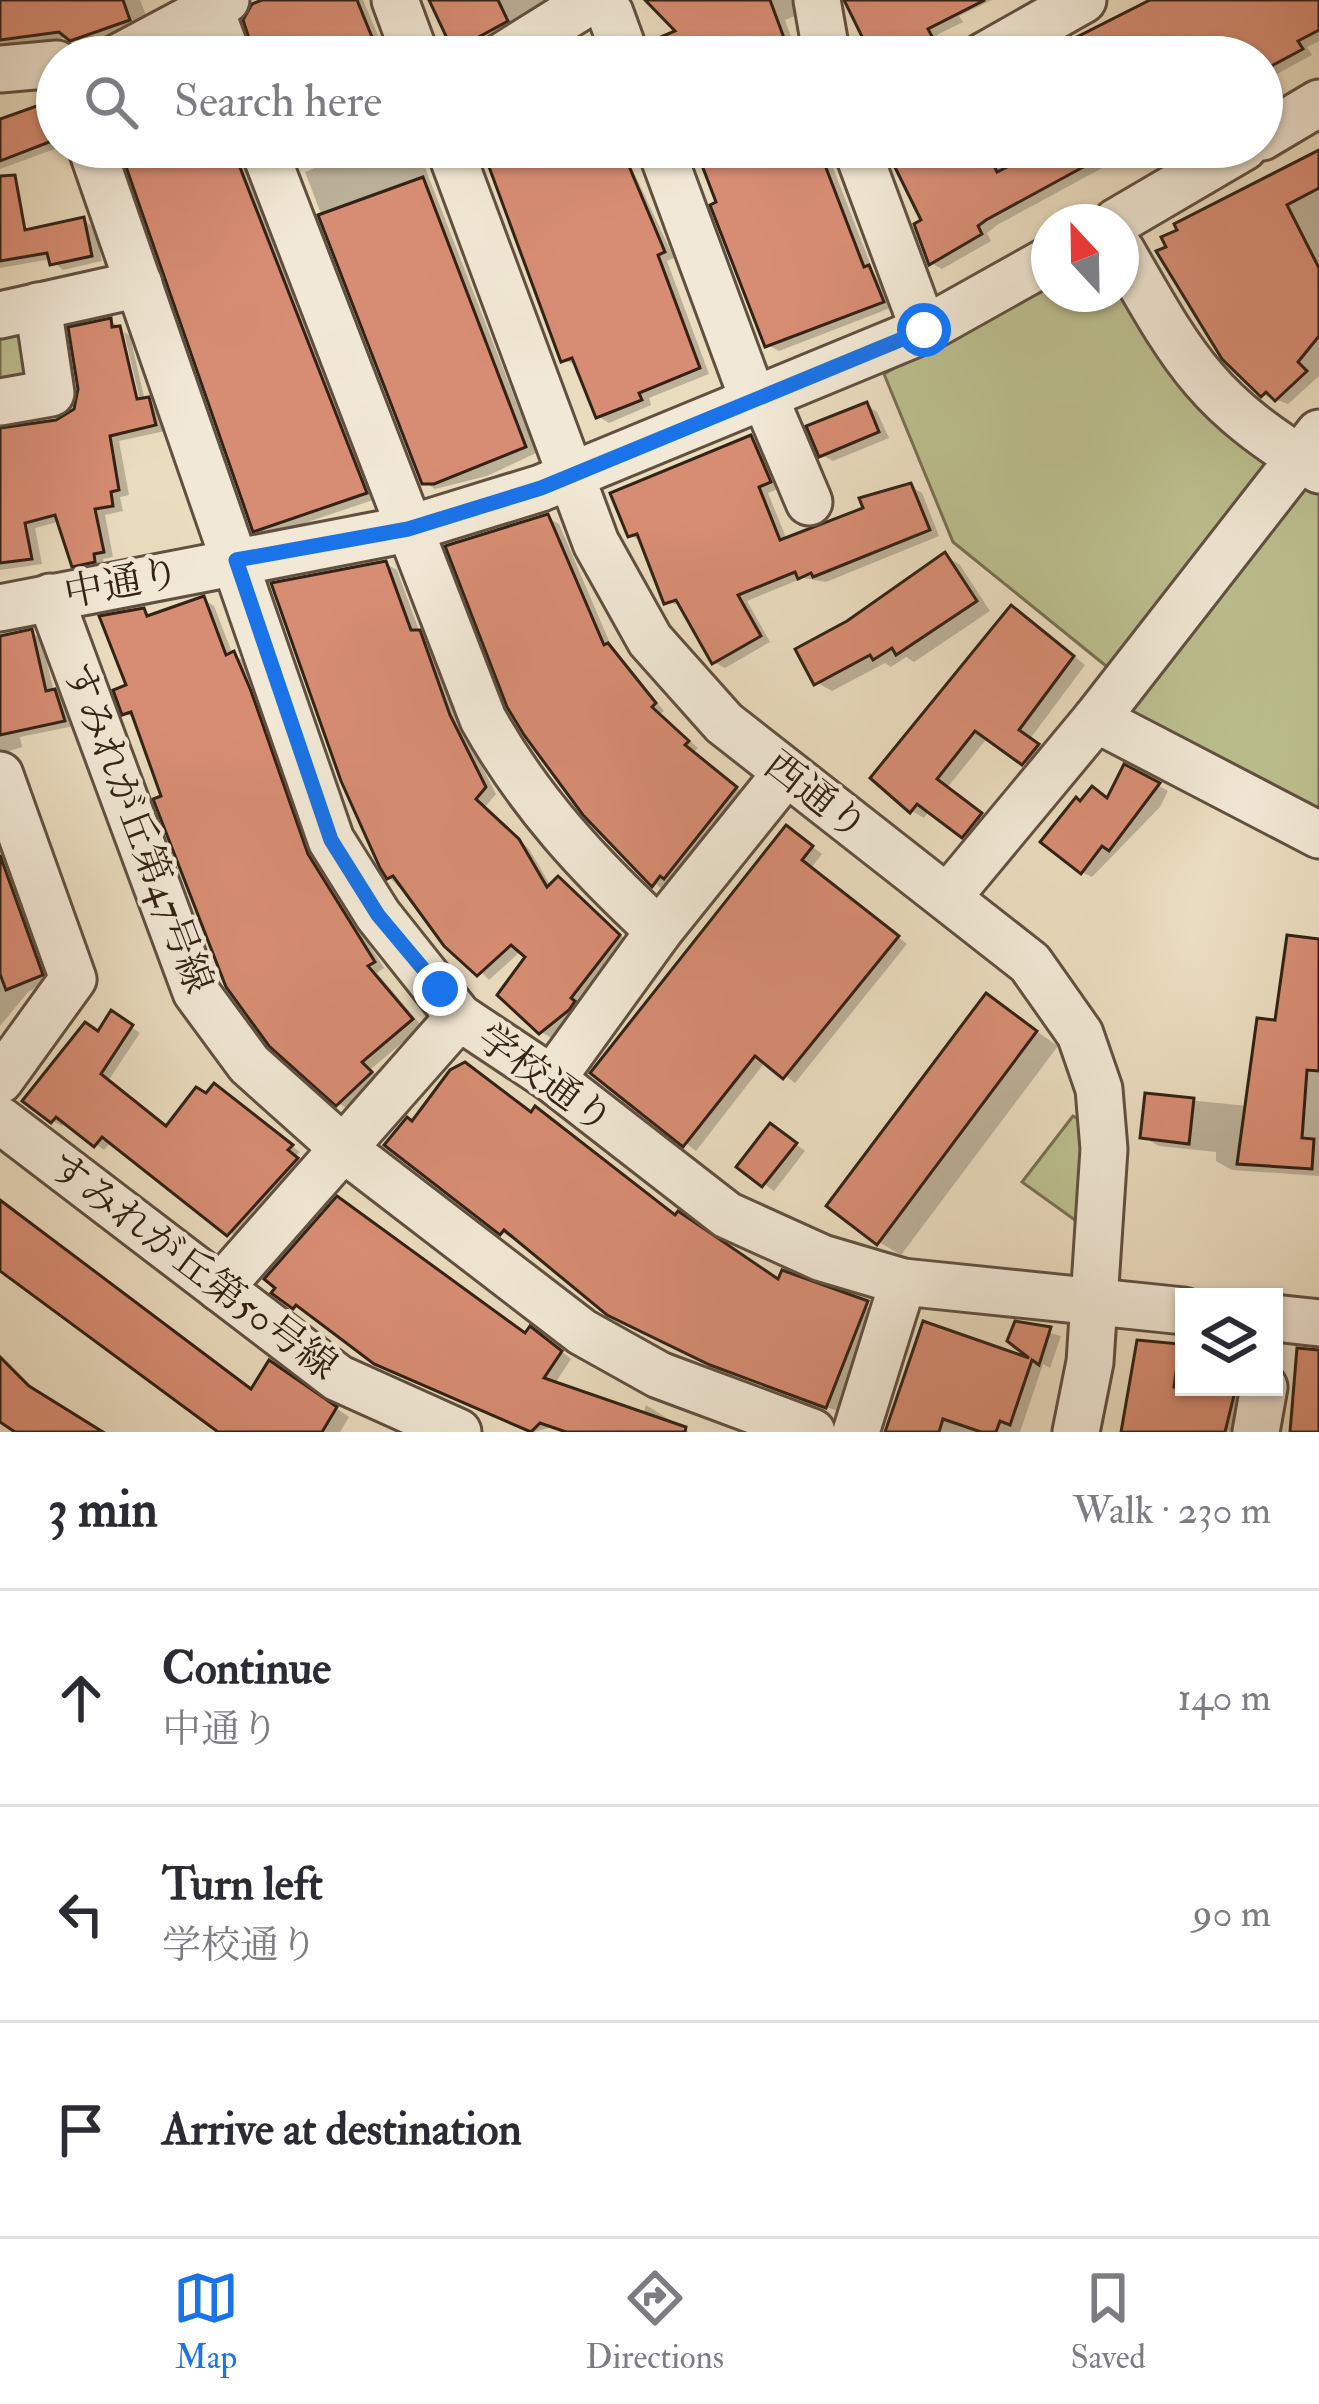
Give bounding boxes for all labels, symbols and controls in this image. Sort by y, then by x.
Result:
search box [36,36,1283,168]
icon: search [78,69,144,135]
text: Search here [174,74,382,130]
north arrow [1031,204,1139,312]
route start [897,303,951,357]
street label: 中通り [60,548,184,618]
street label: すみれが丘第47号線 [52,656,224,1000]
street label: 西通り [755,741,877,851]
route end [413,962,467,1016]
street label: 学校通り [467,1013,623,1145]
street label: すみれが丘第50号線 [39,1141,347,1391]
map controls [1175,1288,1283,1396]
button: layers [1175,1288,1283,1396]
text: 3 min [48,1478,158,1542]
text: Walk · 230 m [1073,1486,1271,1535]
text: Continue [162,1641,331,1697]
icon: ahead [48,1665,114,1731]
text: 140 m [1178,1673,1271,1722]
text: 中通り [162,1705,279,1754]
text: Turn left [162,1857,323,1913]
icon: left [48,1881,114,1947]
text: 90 m [1193,1889,1271,1938]
text: 学校通り [162,1921,318,1970]
icon: arrive [48,2097,114,2163]
text: Arrive at destination [162,2102,522,2158]
tab: Map [173,2265,239,2378]
tab: Directions [586,2265,724,2378]
tab: Saved [1070,2265,1146,2378]

